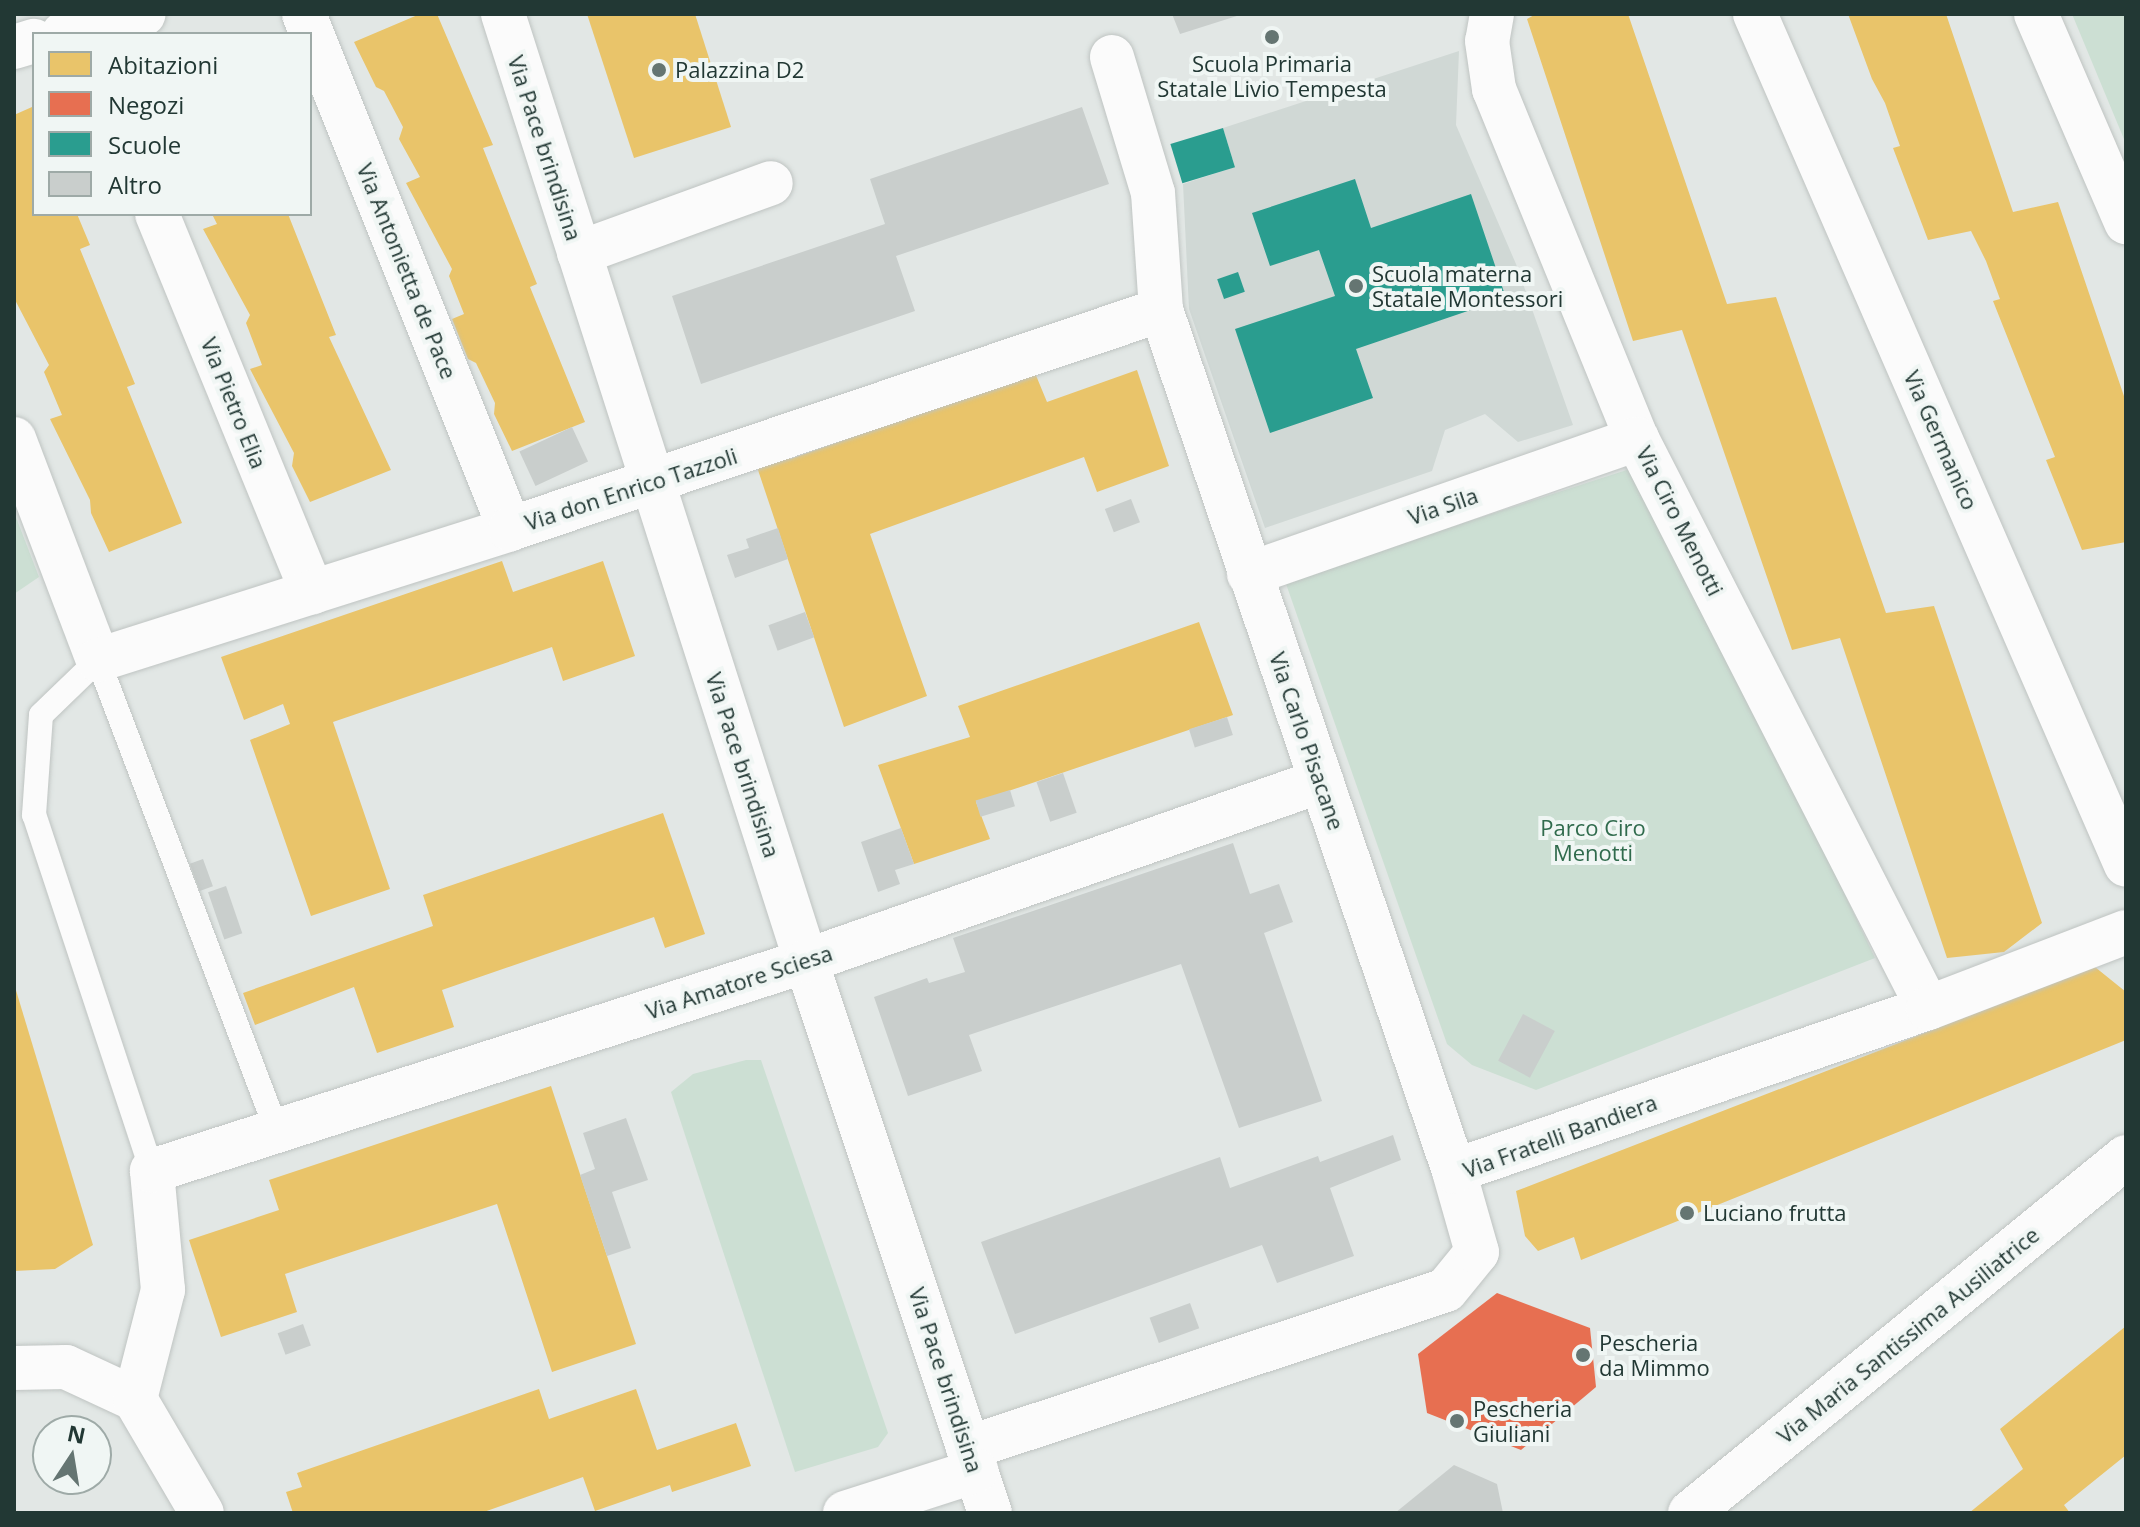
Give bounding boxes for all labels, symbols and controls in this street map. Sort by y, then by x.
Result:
marker: Scuola Primaria Statale Livio Tempesta [1263,28,1281,46]
legend [32,32,312,216]
text: Abitazioni [108,48,218,81]
place label: Scuola Primaria Statale Livio Tempesta [1157,50,1387,102]
street label: Via Pace brindisina [503,52,587,244]
place label: Palazzina D2 [675,57,804,83]
marker: Palazzina D2 [650,61,668,79]
text: Negozi [108,88,184,121]
text: Scuole [108,128,181,161]
street label: Via Antonietta de Pace [352,159,462,383]
text: Altro [108,168,162,201]
place label: Scuola materna Statale Montessori [1372,260,1563,312]
marker: Scuola materna Statale Montessori [1347,277,1365,295]
street label: Via Pietro Elia [196,334,272,472]
street label: Via Germanico [1899,366,1983,514]
street label: Via don Enrico Tazzoli [522,442,740,536]
street label: Via Ciro Menotti [1631,442,1729,600]
street label: Via Sila [1405,482,1481,530]
street label: Via Carlo Pisacane [1264,649,1350,833]
street label: Via Pace brindisina [701,669,785,861]
park label: Parco Ciro Menotti [1540,814,1646,866]
street label: Via Amatore Sciesa [642,939,836,1025]
street label: Via Fratelli Bandiera [1460,1089,1660,1183]
place label: Luciano frutta [1703,1200,1847,1226]
marker: Luciano frutta [1678,1204,1696,1222]
street label: Via Maria Santissima Ausiliatrice [1772,1221,2044,1449]
street label: Via Pace brindisina [904,1284,988,1476]
place label: Pescheria da Mimmo [1599,1329,1710,1380]
marker: Pescheria da Mimmo [1574,1346,1592,1364]
place label: Pescheria Giuliani [1473,1395,1572,1446]
marker: Pescheria Giuliani [1448,1412,1466,1430]
north arrow [32,1415,112,1495]
text: N [65,1417,88,1450]

